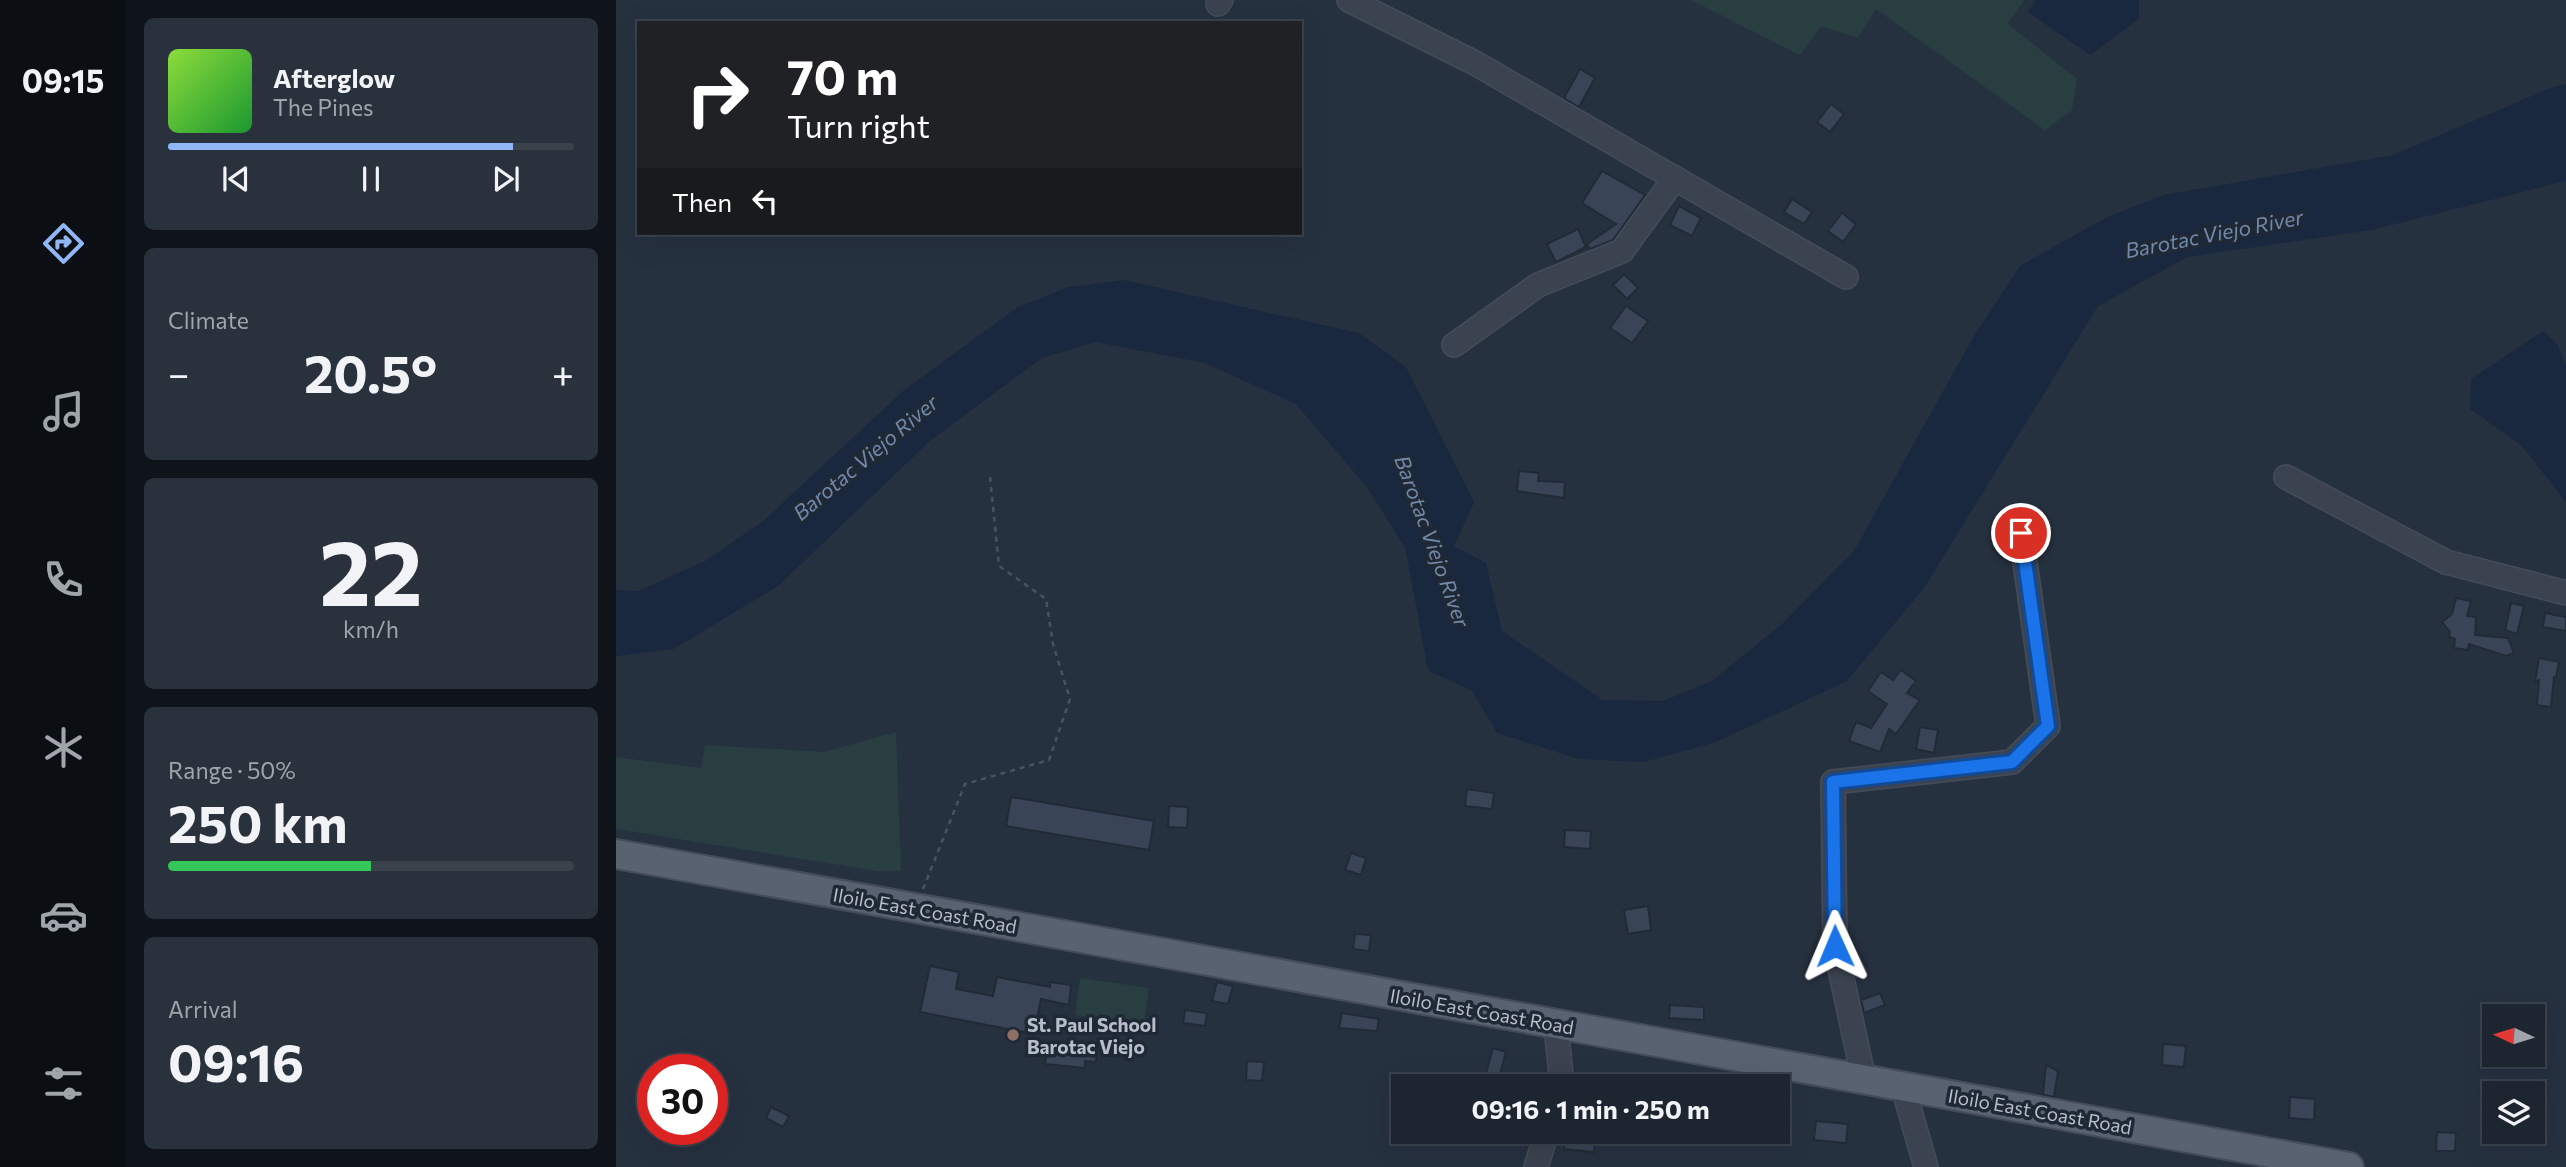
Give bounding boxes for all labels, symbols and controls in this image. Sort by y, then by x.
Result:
text: 70 m [787,45,898,105]
icon: right [672,49,763,140]
text: 09:15 [22,60,104,100]
text: Afterglow [273,62,395,93]
text: The Pines [273,93,374,121]
text: Turn right [787,105,930,145]
icon: previous [217,160,255,198]
icon: pause [352,160,390,198]
icon: next [487,160,525,198]
icon: left [746,182,784,220]
text: Then [672,186,732,217]
water label: Barotac Viejo River [2123,203,2306,263]
icon: directions [39,219,88,268]
text: Climate [168,306,249,334]
text: 20.5° [304,340,437,404]
text: − [168,349,190,396]
text: + [552,349,574,396]
icon: music [39,387,88,436]
water label: Barotac Viejo River [788,389,943,525]
water label: Barotac Viejo River [1390,452,1476,631]
pin [1991,503,2051,563]
text: 22 [319,513,423,625]
icon: arrive [2002,514,2040,552]
icon: phone [39,555,88,604]
text: km/h [343,615,399,643]
icon: climate [39,723,88,772]
text: Range · 50% [168,756,296,784]
text: 250 km [168,790,348,854]
street label: Iloilo East Coast Road [831,883,1019,937]
icon: car [39,891,88,940]
position arrow [1798,909,1872,983]
street label: Iloilo East Coast Road [1388,984,1576,1038]
text: Arrival [168,995,238,1023]
north arrow [2482,1004,2544,1068]
map controls [2482,1004,2545,1144]
place label: St. Paul School Barotac Viejo [1027,1013,1156,1058]
marker: St. Paul School Barotac Viejo [1005,1027,1021,1043]
text: 09:16 [168,1029,304,1093]
speed limit sign: 30 [637,1054,728,1145]
icon: filters [39,1059,88,1108]
button: layers [2482,1081,2545,1144]
street label: Iloilo East Coast Road [1946,1084,2134,1138]
text: 09:16 · 1 min · 250 m [1471,1093,1710,1124]

